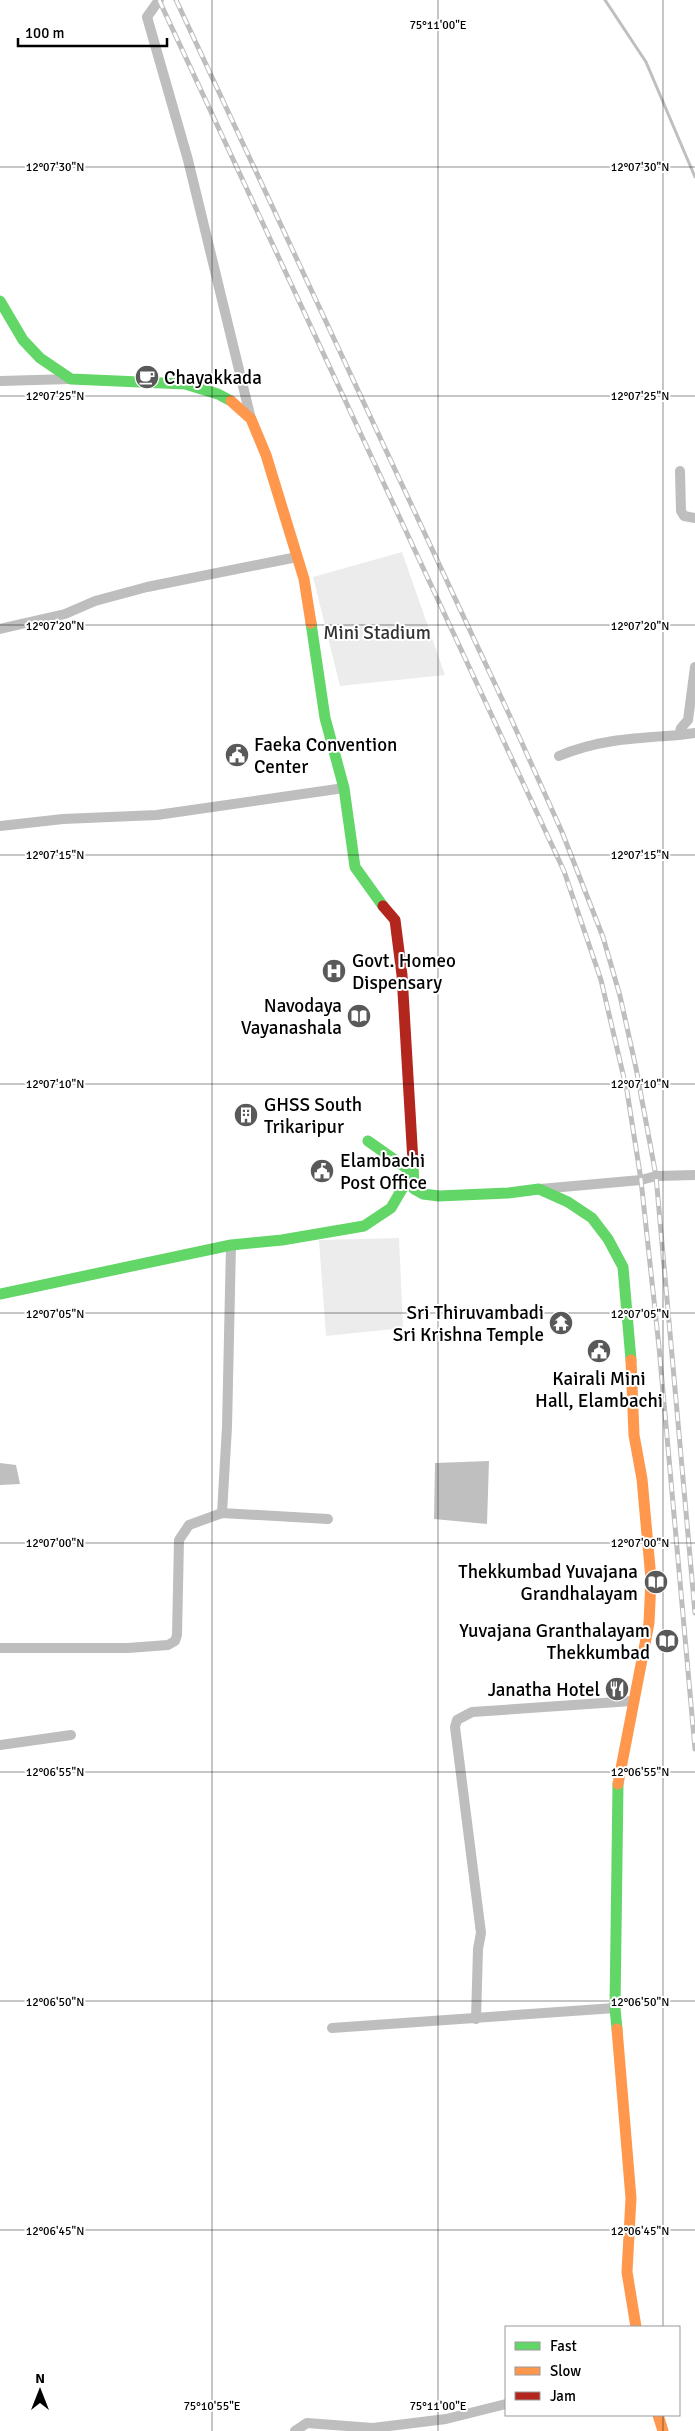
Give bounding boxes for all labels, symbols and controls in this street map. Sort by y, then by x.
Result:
scale bar [18,15,166,47]
text: 75°11'00"E [409,18,467,33]
text: 100 m [25,24,65,42]
text: 12°07'30"N [26,160,84,175]
text: 12°07'30"N [611,160,669,175]
cafe icon: Chayakkada [134,364,160,390]
place label: Chayakkada [164,366,262,390]
text: 12°07'25"N [26,389,84,404]
text: 12°07'25"N [611,389,669,404]
text: 12°07'20"N [26,619,84,634]
text: 12°07'20"N [611,619,669,634]
park label: Mini Stadium [323,621,431,645]
place label: Faeka Convention Center [254,733,397,779]
public building icon: Faeka Convention Center [224,742,250,768]
text: 12°07'15"N [26,848,84,863]
text: 12°07'15"N [611,848,669,863]
place label: Govt. Homeo Dispensary [352,949,456,995]
hospital icon: Govt. Homeo Dispensary [321,958,347,984]
place label: Navodaya Vayanashala [241,994,342,1040]
library icon: Navodaya Vayanashala [346,1003,372,1029]
text: 12°07'10"N [26,1077,84,1092]
text: 12°07'10"N [611,1077,669,1092]
place label: GHSS South Trikaripur [264,1093,362,1139]
building icon: GHSS South Trikaripur [233,1102,259,1128]
place label: Elambachi Post Office [340,1149,427,1195]
public building icon: Elambachi Post Office [309,1158,335,1184]
place label: Sri Thiruvambadi Sri Krishna Temple [393,1301,544,1347]
text: 12°07'05"N [26,1307,84,1322]
text: 12°07'05"N [611,1307,669,1322]
temple icon: Sri Thiruvambadi Sri Krishna Temple [548,1310,574,1336]
public building icon: Kairali Mini Hall, Elambachi [586,1338,612,1364]
place label: Kairali Mini Hall, Elambachi [535,1367,663,1413]
text: 12°07'00"N [26,1536,84,1551]
text: 12°07'00"N [611,1536,669,1551]
place label: Thekkumbad Yuvajana Grandhalayam [458,1560,638,1606]
library icon: Thekkumbad Yuvajana Grandhalayam [643,1569,669,1595]
place label: Yuvajana Granthalayam Thekkumbad [459,1619,650,1665]
library icon: Yuvajana Granthalayam Thekkumbad [654,1628,680,1654]
restaurant icon: Janatha Hotel [604,1676,630,1702]
place label: Janatha Hotel [488,1678,600,1702]
text: 12°06'55"N [26,1765,84,1780]
text: 12°06'55"N [611,1765,669,1780]
text: 12°06'50"N [26,1995,84,2010]
text: 12°06'50"N [611,1995,669,2010]
text: 12°06'45"N [26,2224,84,2239]
text: 12°06'45"N [611,2224,669,2239]
legend [505,2326,680,2416]
text: Fast [550,2337,577,2355]
text: Slow [550,2362,581,2380]
north arrow [15,2366,65,2416]
text: N [35,2370,45,2387]
text: Jam [550,2387,576,2405]
text: 75°10'55"E [183,2399,241,2414]
text: 75°11'00"E [409,2399,467,2414]

